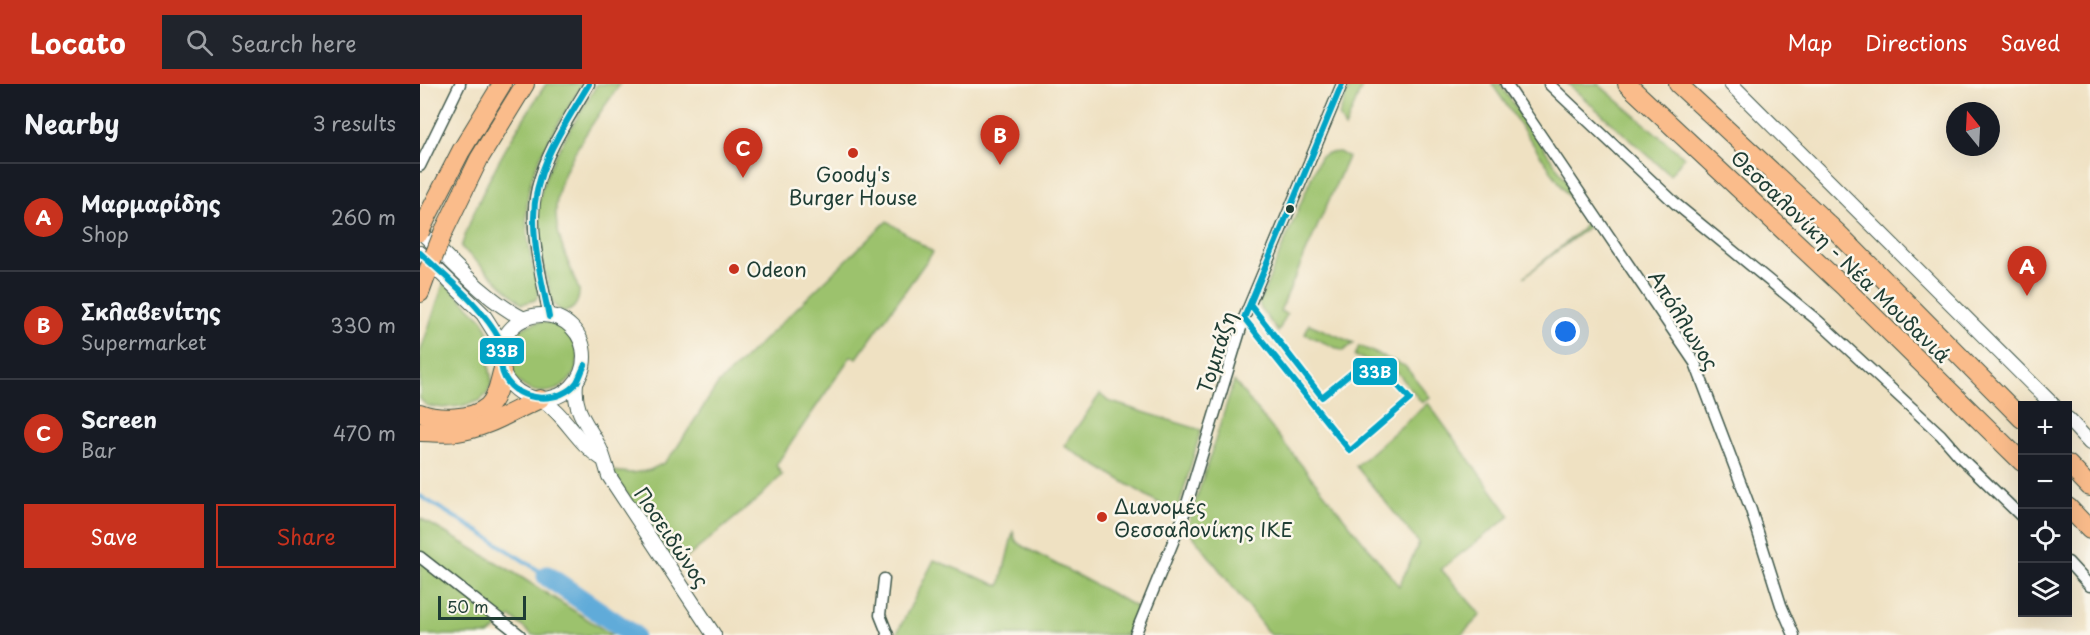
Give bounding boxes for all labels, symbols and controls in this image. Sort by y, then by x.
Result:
search box [162,15,582,69]
text: Locato [30,21,126,64]
icon: search [183,26,216,59]
text: Search here [231,26,357,59]
text: Map [1787,26,1832,58]
text: Directions [1865,26,1967,58]
text: Saved [2000,26,2060,58]
north arrow [1946,102,2000,156]
text: Nearby [24,104,119,143]
text: 3 results [313,108,396,138]
pin: B [980,116,1020,165]
pin: C [724,128,762,178]
street label: Θεσσαλονίκη - Νέα Μουδανιά [1724,143,1958,369]
marker: Goody's Burger House [846,146,860,160]
place label: Goody's Burger House [789,159,918,212]
text: Μαρμαρίδης [81,186,221,219]
text: A [36,202,51,232]
text: 260 m [331,202,396,232]
unlabelled marker [1284,203,1296,215]
text: Shop [81,219,129,249]
pin: A [2008,246,2046,296]
place label: Odeon [746,254,807,284]
marker: Odeon [727,262,741,276]
street label: Απόλλωνος [1642,264,1726,376]
text: Σκλαβενίτης [81,294,221,327]
street label: Τομπάζη [1189,307,1243,397]
text: B [37,310,50,340]
text: 330 m [330,310,396,340]
your location [1551,317,1580,346]
text: Supermarket [81,327,207,357]
line badge: 33Β [479,337,525,365]
text: 33Β [486,338,518,362]
line badge: 33Β [1352,357,1398,386]
text: 33Β [1359,359,1391,383]
map controls [2018,401,2072,617]
button: + [2018,401,2072,455]
text: Screen [81,402,157,435]
text: C [36,418,51,448]
text: 470 m [333,418,396,448]
text: Bar [81,435,116,465]
button: − [2018,455,2072,509]
street label: Ποσειδώνος [627,481,717,593]
place label: Διανομές Θεσσαλονίκης ΙΚΕ [1114,491,1293,544]
button: Save [24,504,204,568]
button: Share [216,504,396,568]
button: locate [2018,509,2072,563]
marker: Διανομές Θεσσαλονίκης ΙΚΕ [1095,510,1109,524]
button: layers [2018,563,2072,617]
scale bar [438,593,526,620]
text: 50 m [447,594,488,618]

